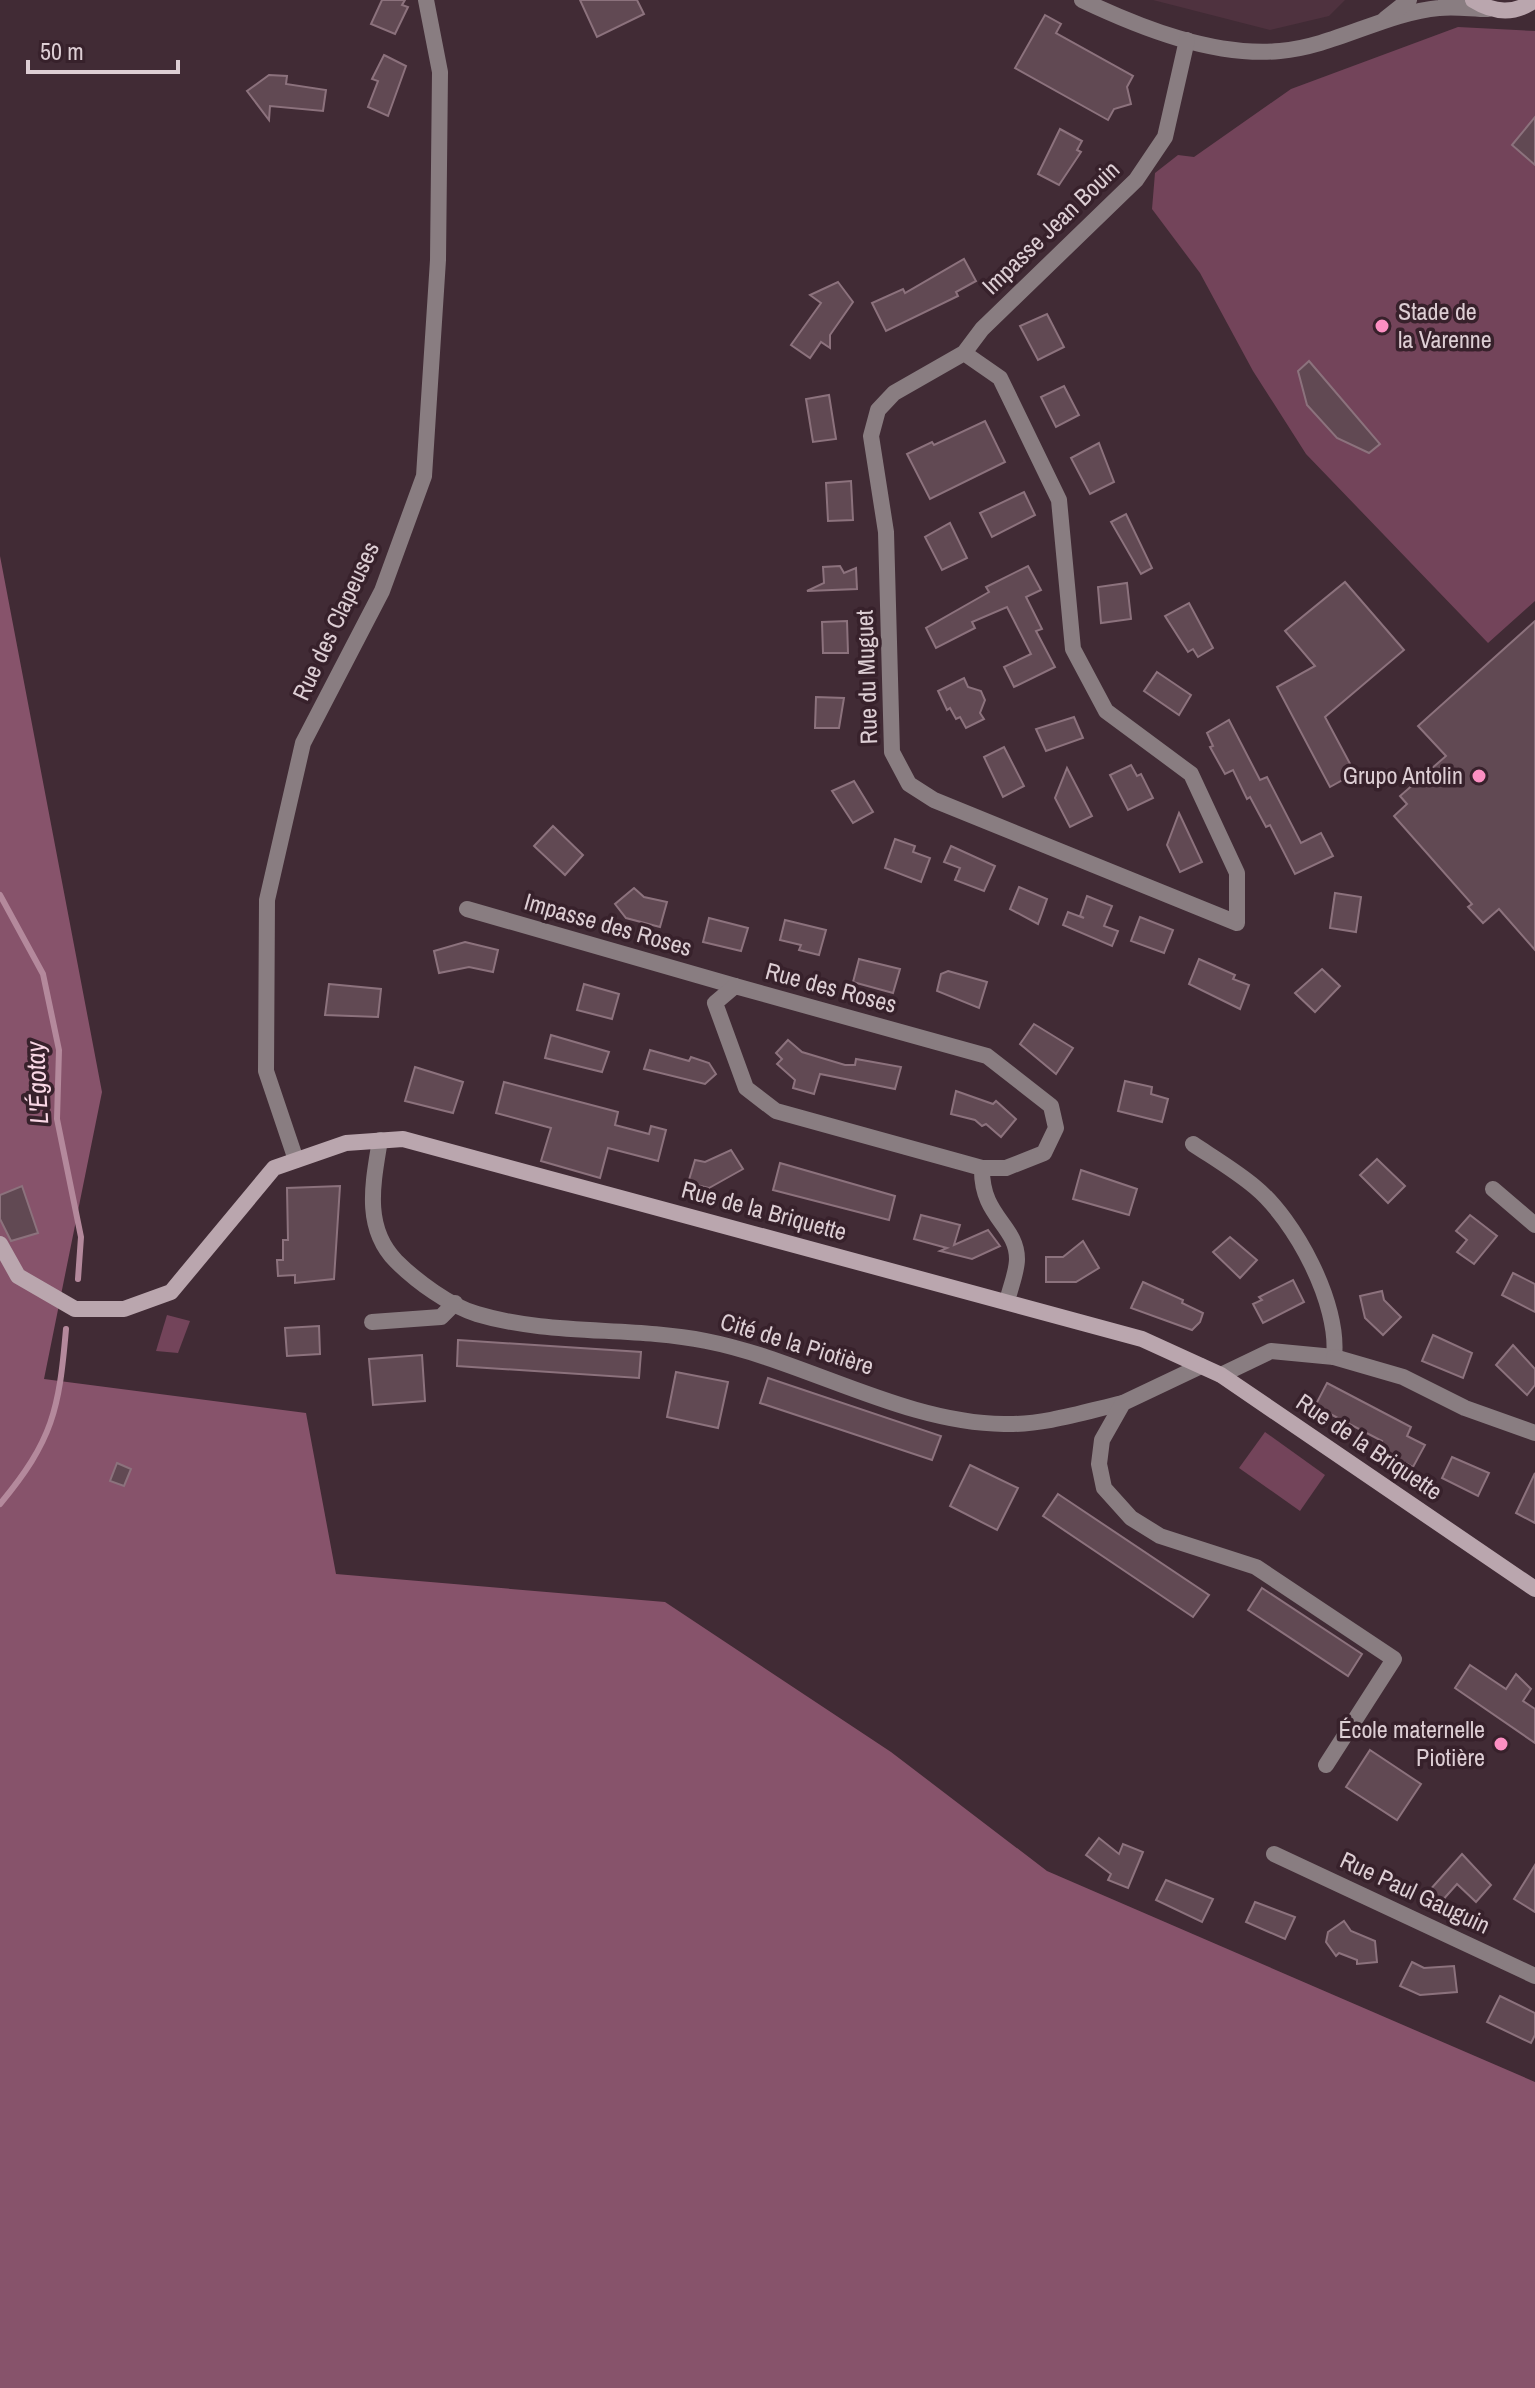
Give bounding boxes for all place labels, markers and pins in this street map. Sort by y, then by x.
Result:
place label: Stade de la Varenne [1398,295,1492,355]
marker: Stade de la Varenne [1373,317,1391,335]
place label: Grupo Antolin [1343,759,1463,791]
marker: Grupo Antolin [1470,767,1488,785]
place label: École maternelle Piotière [1338,1713,1485,1773]
marker: École maternelle Piotière [1492,1735,1510,1753]

